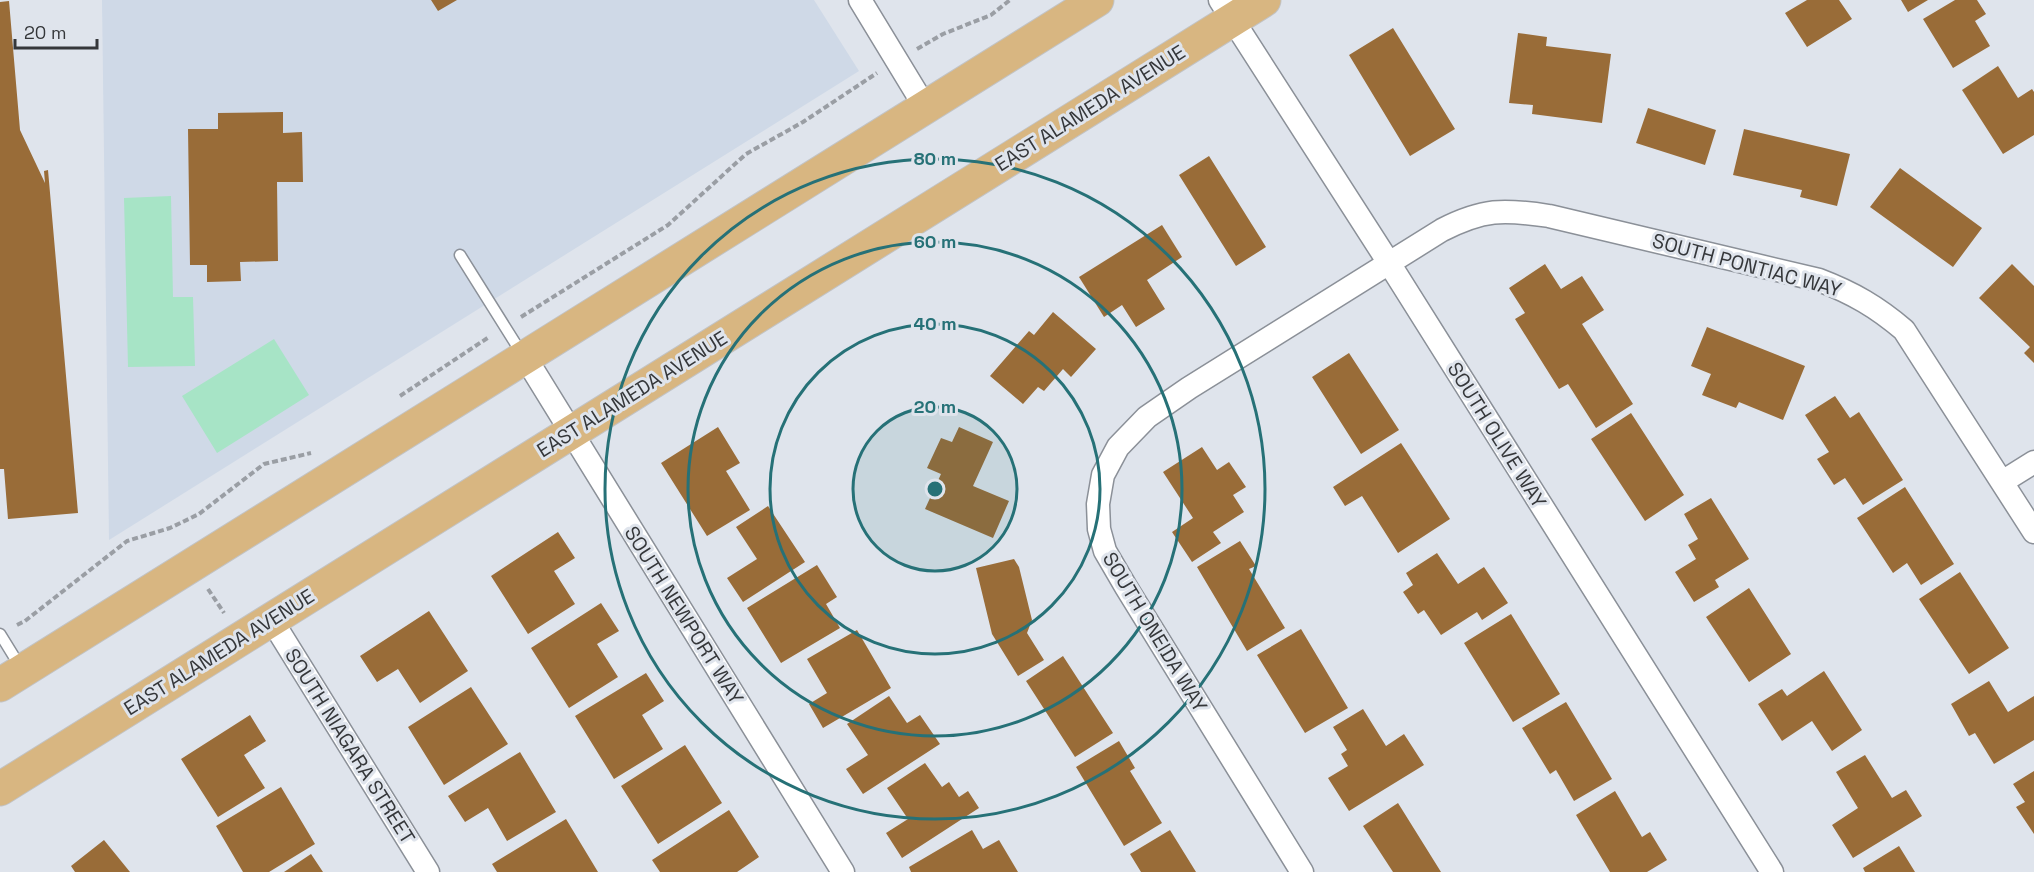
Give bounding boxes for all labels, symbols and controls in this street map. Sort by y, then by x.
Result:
scale bar [15,12,98,50]
text: 20 m [24,21,67,44]
street label: EAST ALAMEDA AVENUE [990,39,1190,177]
text: 80 m [914,147,956,170]
street label: SOUTH PONTIAC WAY [1650,227,1844,303]
text: 60 m [914,230,956,253]
text: 40 m [913,312,957,335]
street label: EAST ALAMEDA AVENUE [532,325,732,463]
street label: SOUTH OLIVE WAY [1442,357,1552,513]
text: 20 m [914,395,956,418]
centre of rings [925,479,945,499]
street label: SOUTH NEWPORT WAY [619,521,749,709]
street label: SOUTH ONEIDA WAY [1097,547,1213,717]
street label: EAST ALAMEDA AVENUE [119,583,319,721]
street label: SOUTH NIAGARA STREET [279,643,421,849]

